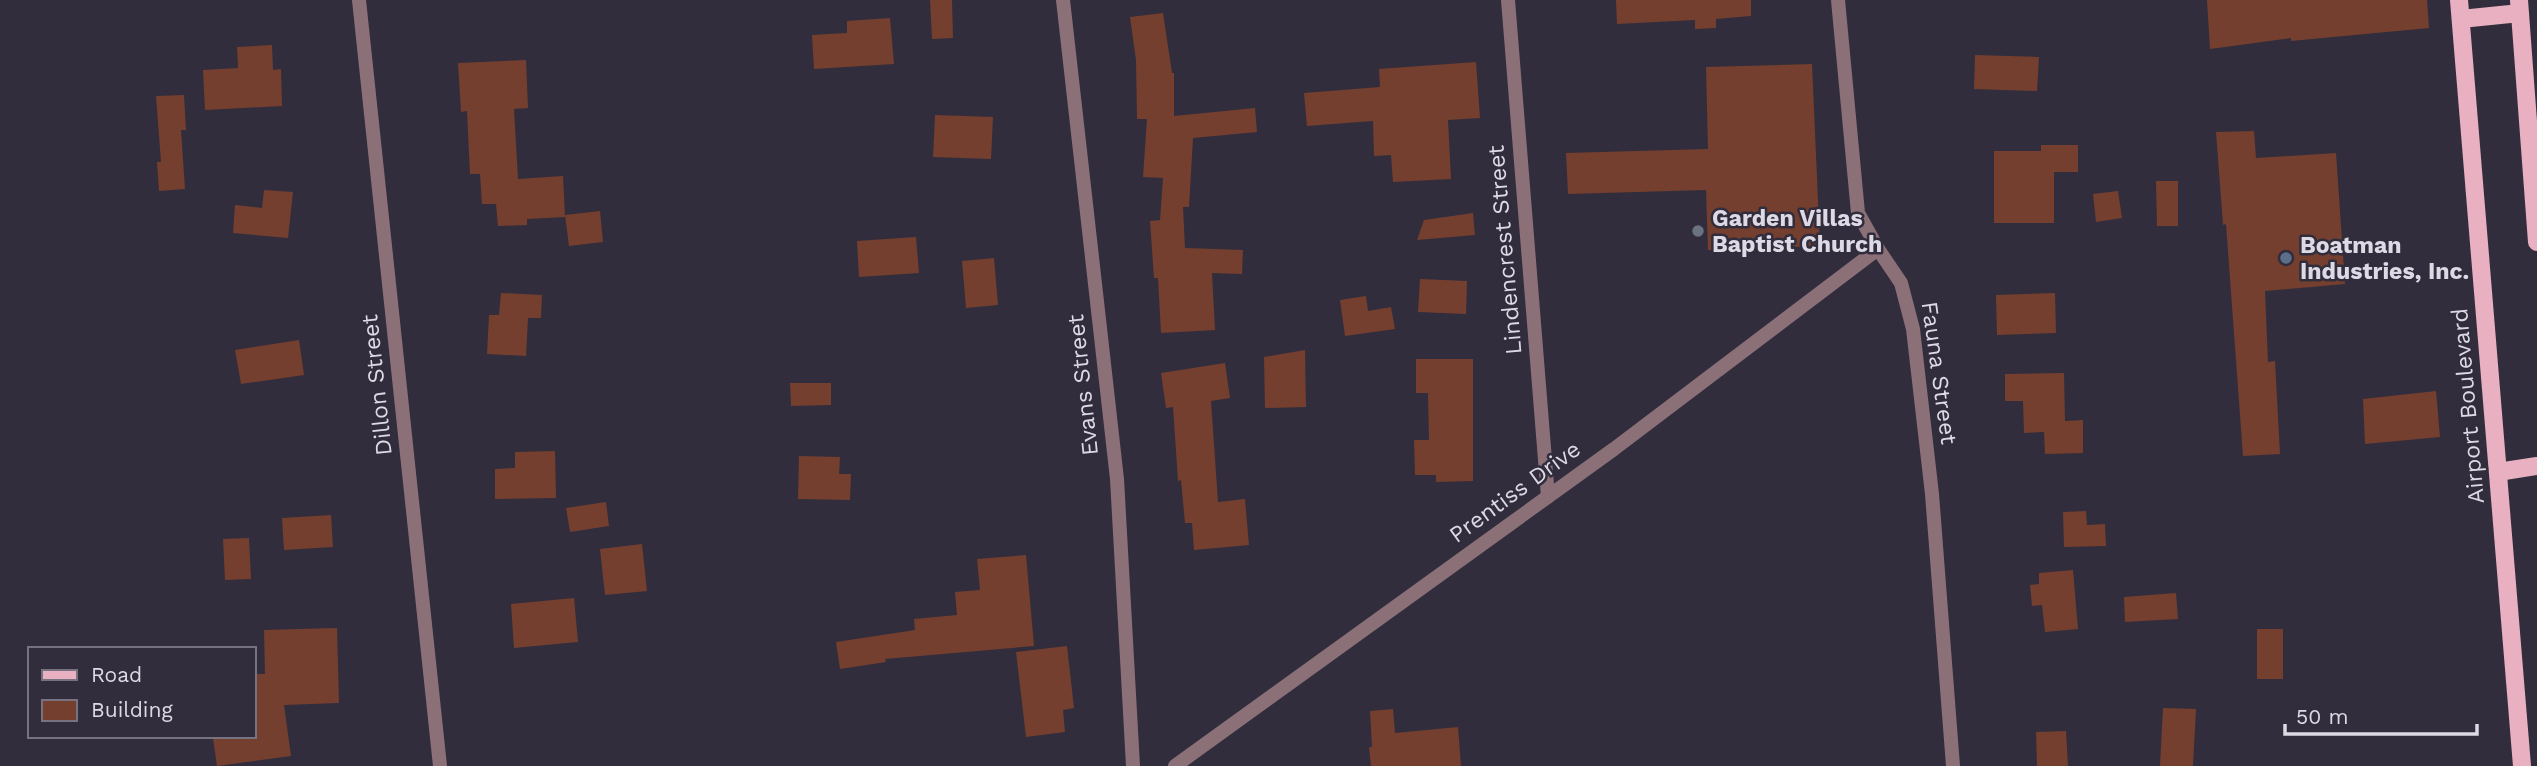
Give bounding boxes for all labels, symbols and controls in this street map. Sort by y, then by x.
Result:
street label: Lindencrest Street [1482,144,1528,356]
place label: Garden Villas Baptist Church [1712,205,1882,258]
marker: Garden Villas Baptist Church [1690,223,1706,239]
place label: Boatman Industries, Inc. [2300,232,2469,285]
marker: Boatman Industries, Inc. [2278,250,2294,266]
street label: Fauna Street [1916,300,1962,446]
street label: Airport Boulevard [2446,307,2490,505]
street label: Dillon Street [356,313,398,457]
street label: Evans Street [1062,313,1104,457]
street label: Prentiss Drive [1444,435,1586,549]
legend [28,647,256,738]
text: Road [91,662,142,687]
scale bar [2285,692,2478,736]
text: Building [91,697,173,722]
text: 50 m [2296,704,2348,729]

